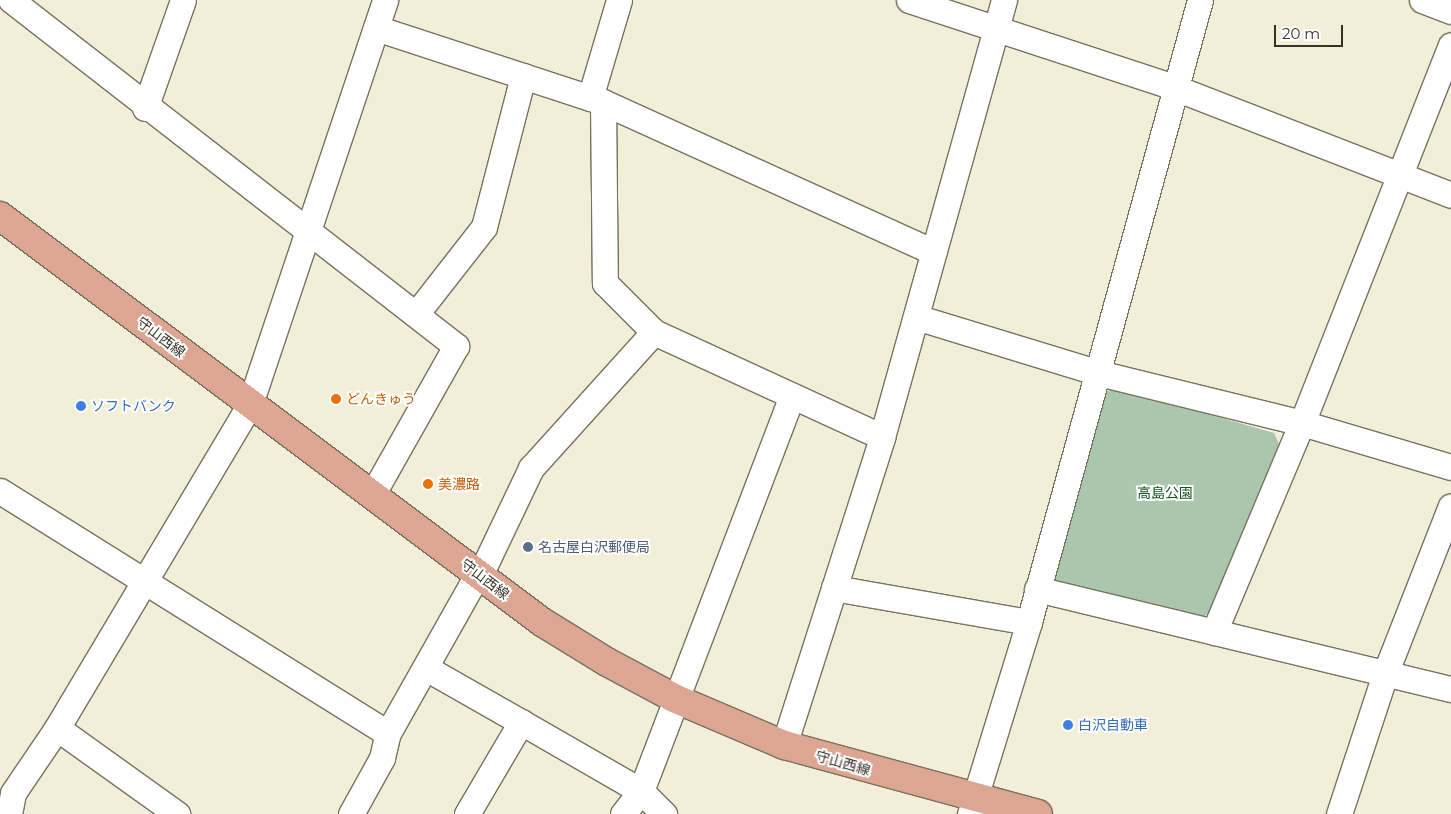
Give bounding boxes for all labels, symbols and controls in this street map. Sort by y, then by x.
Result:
scale bar [1276,15,1345,47]
text: 20 m [1282,24,1320,43]
street label: 守山西線 [134,313,188,361]
place label: どんきゅう [346,391,416,407]
marker: どんきゅう [330,393,342,405]
place label: ソフトバンク [91,398,175,414]
marker: ソフトバンク [75,400,87,412]
place label: 美濃路 [438,476,480,492]
marker: 美濃路 [422,478,434,490]
park label: 高島公園 [1137,485,1193,501]
place label: 名古屋白沢郵便局 [538,539,650,555]
marker: 名古屋白沢郵便局 [522,541,534,553]
street label: 守山西線 [458,555,512,603]
place label: 白沢自動車 [1078,717,1148,733]
marker: 白沢自動車 [1062,719,1074,731]
street label: 守山西線 [814,747,872,779]

